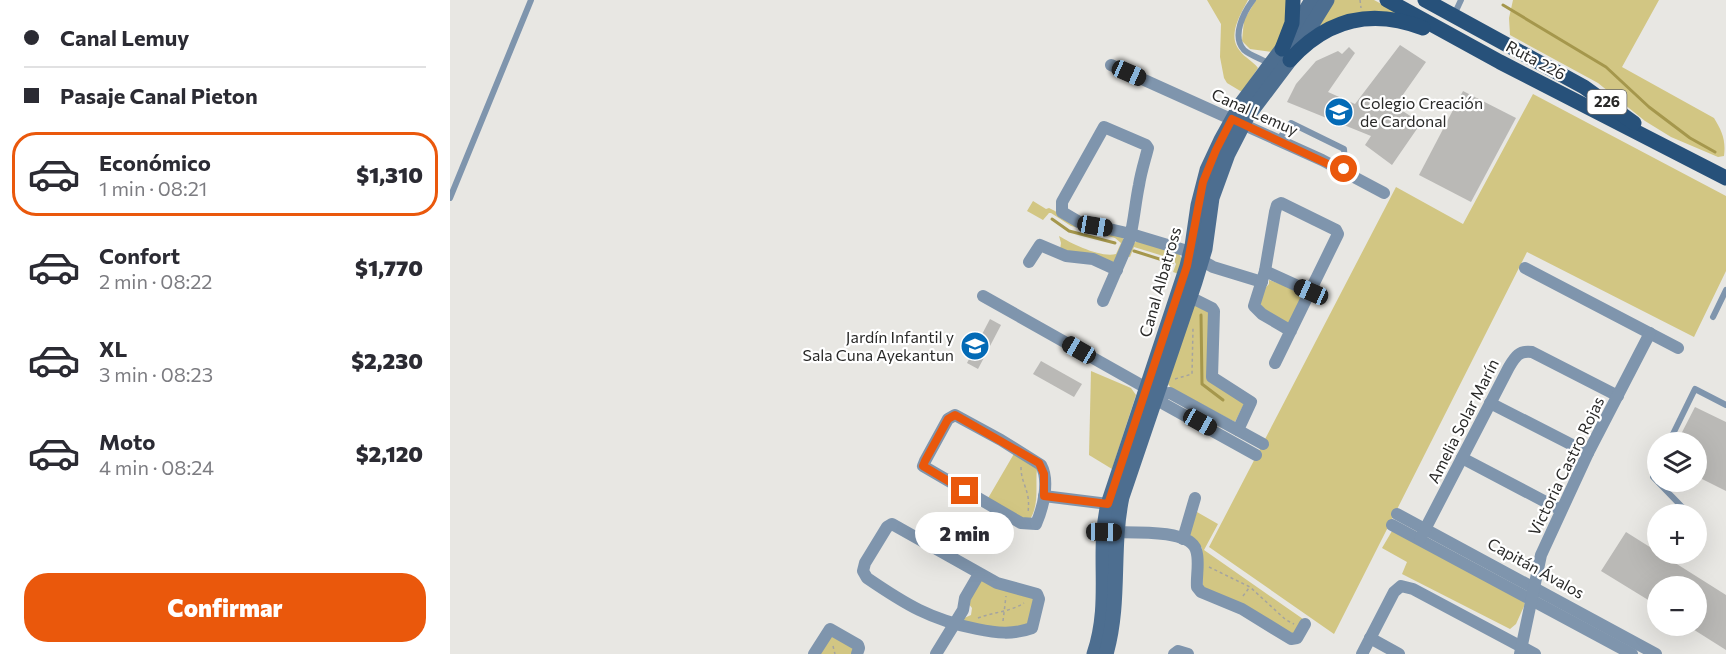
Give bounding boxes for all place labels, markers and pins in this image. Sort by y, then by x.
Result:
place label: Colegio Creación de Cardonal [1360,93,1483,130]
school or university icon: Colegio Creación de Cardonal [1323,96,1355,128]
place label: Jardín Infantil y Sala Cuna Ayekantun [803,327,954,364]
school or university icon: Jardín Infantil y Sala Cuna Ayekantun [959,330,991,362]

